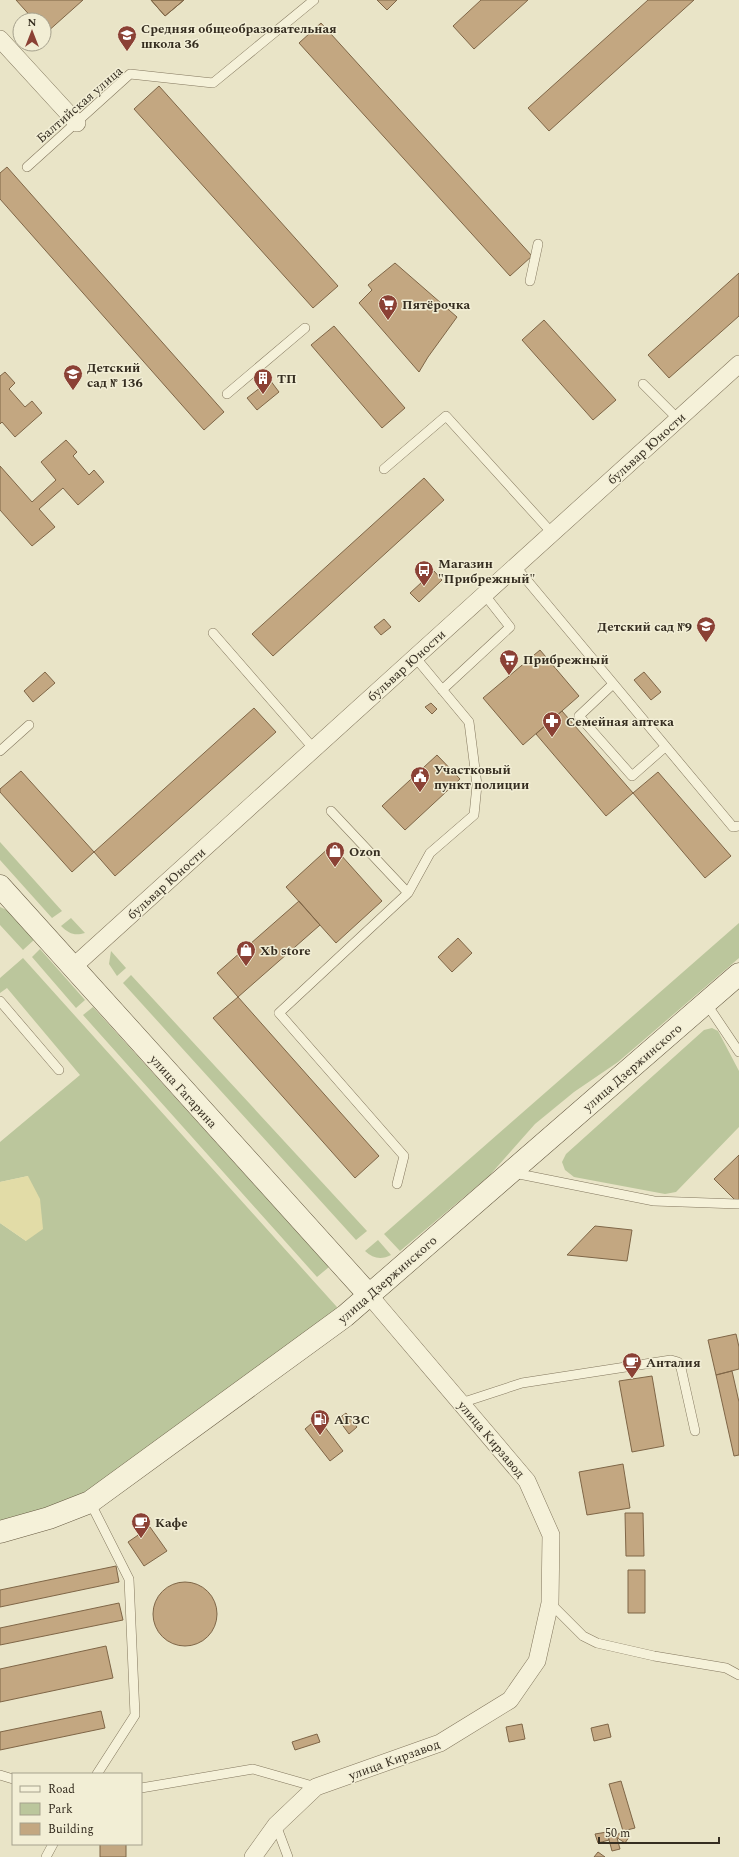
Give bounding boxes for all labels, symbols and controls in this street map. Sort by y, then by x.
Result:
north arrow [12,12,52,52]
text: N [28,14,37,31]
place label: Средняя общеобразовательная школа 36 [141,19,337,54]
school or university icon: Средняя общеобразовательная школа 36 [116,24,138,52]
street label: Балтийская улица [32,61,128,148]
supermarket icon: Пятёрочка [377,293,399,321]
place label: Пятёрочка [402,295,470,315]
place label: Детский сад № 136 [87,358,143,393]
school or university icon: Детский сад № 136 [62,363,84,391]
building icon: ТП [252,367,274,395]
place label: ТП [277,369,297,389]
street label: бульвар Юности [603,408,691,490]
place label: Магазин "Прибрежный" [438,554,535,589]
bus stop icon: Магазин "Прибрежный" [413,559,435,587]
school or university icon: Детский сад №9 [695,615,717,643]
place label: Детский сад №9 [598,617,692,637]
street label: бульвар Юности [363,625,451,707]
supermarket icon: Прибрежный [498,648,520,676]
place label: Прибрежный [523,650,609,670]
pharmacy icon: Семейная аптека [541,710,563,738]
place label: Семейная аптека [566,712,674,732]
place label: Участковый пункт полиции [434,760,529,795]
public building icon: Участковый пункт полиции [409,765,431,793]
shop icon: Ozon [324,840,346,868]
place label: Ozon [349,842,381,862]
street label: бульвар Юности [123,843,211,925]
shop icon: Xb store [235,939,257,967]
place label: Xb store [260,941,311,961]
street label: улица Дзержинского [578,1019,687,1117]
street label: улица Гагарина [144,1050,222,1133]
street label: улица Дзержинского [333,1231,442,1329]
cafe icon: Анталия [621,1351,643,1379]
place label: Анталия [646,1353,701,1373]
street label: улица Кирзавод [452,1396,530,1483]
fuel station icon: АГЗС [309,1408,331,1436]
place label: АГЗС [334,1410,370,1430]
cafe icon: Кафе [130,1511,152,1539]
place label: Кафе [155,1513,188,1533]
street label: улица Кирзавод [345,1734,443,1786]
legend [12,1773,142,1845]
text: Road [48,1780,75,1799]
text: Park [48,1800,73,1819]
scale bar [599,1819,719,1845]
text: Building [48,1820,94,1839]
text: 50 m [605,1824,630,1843]

